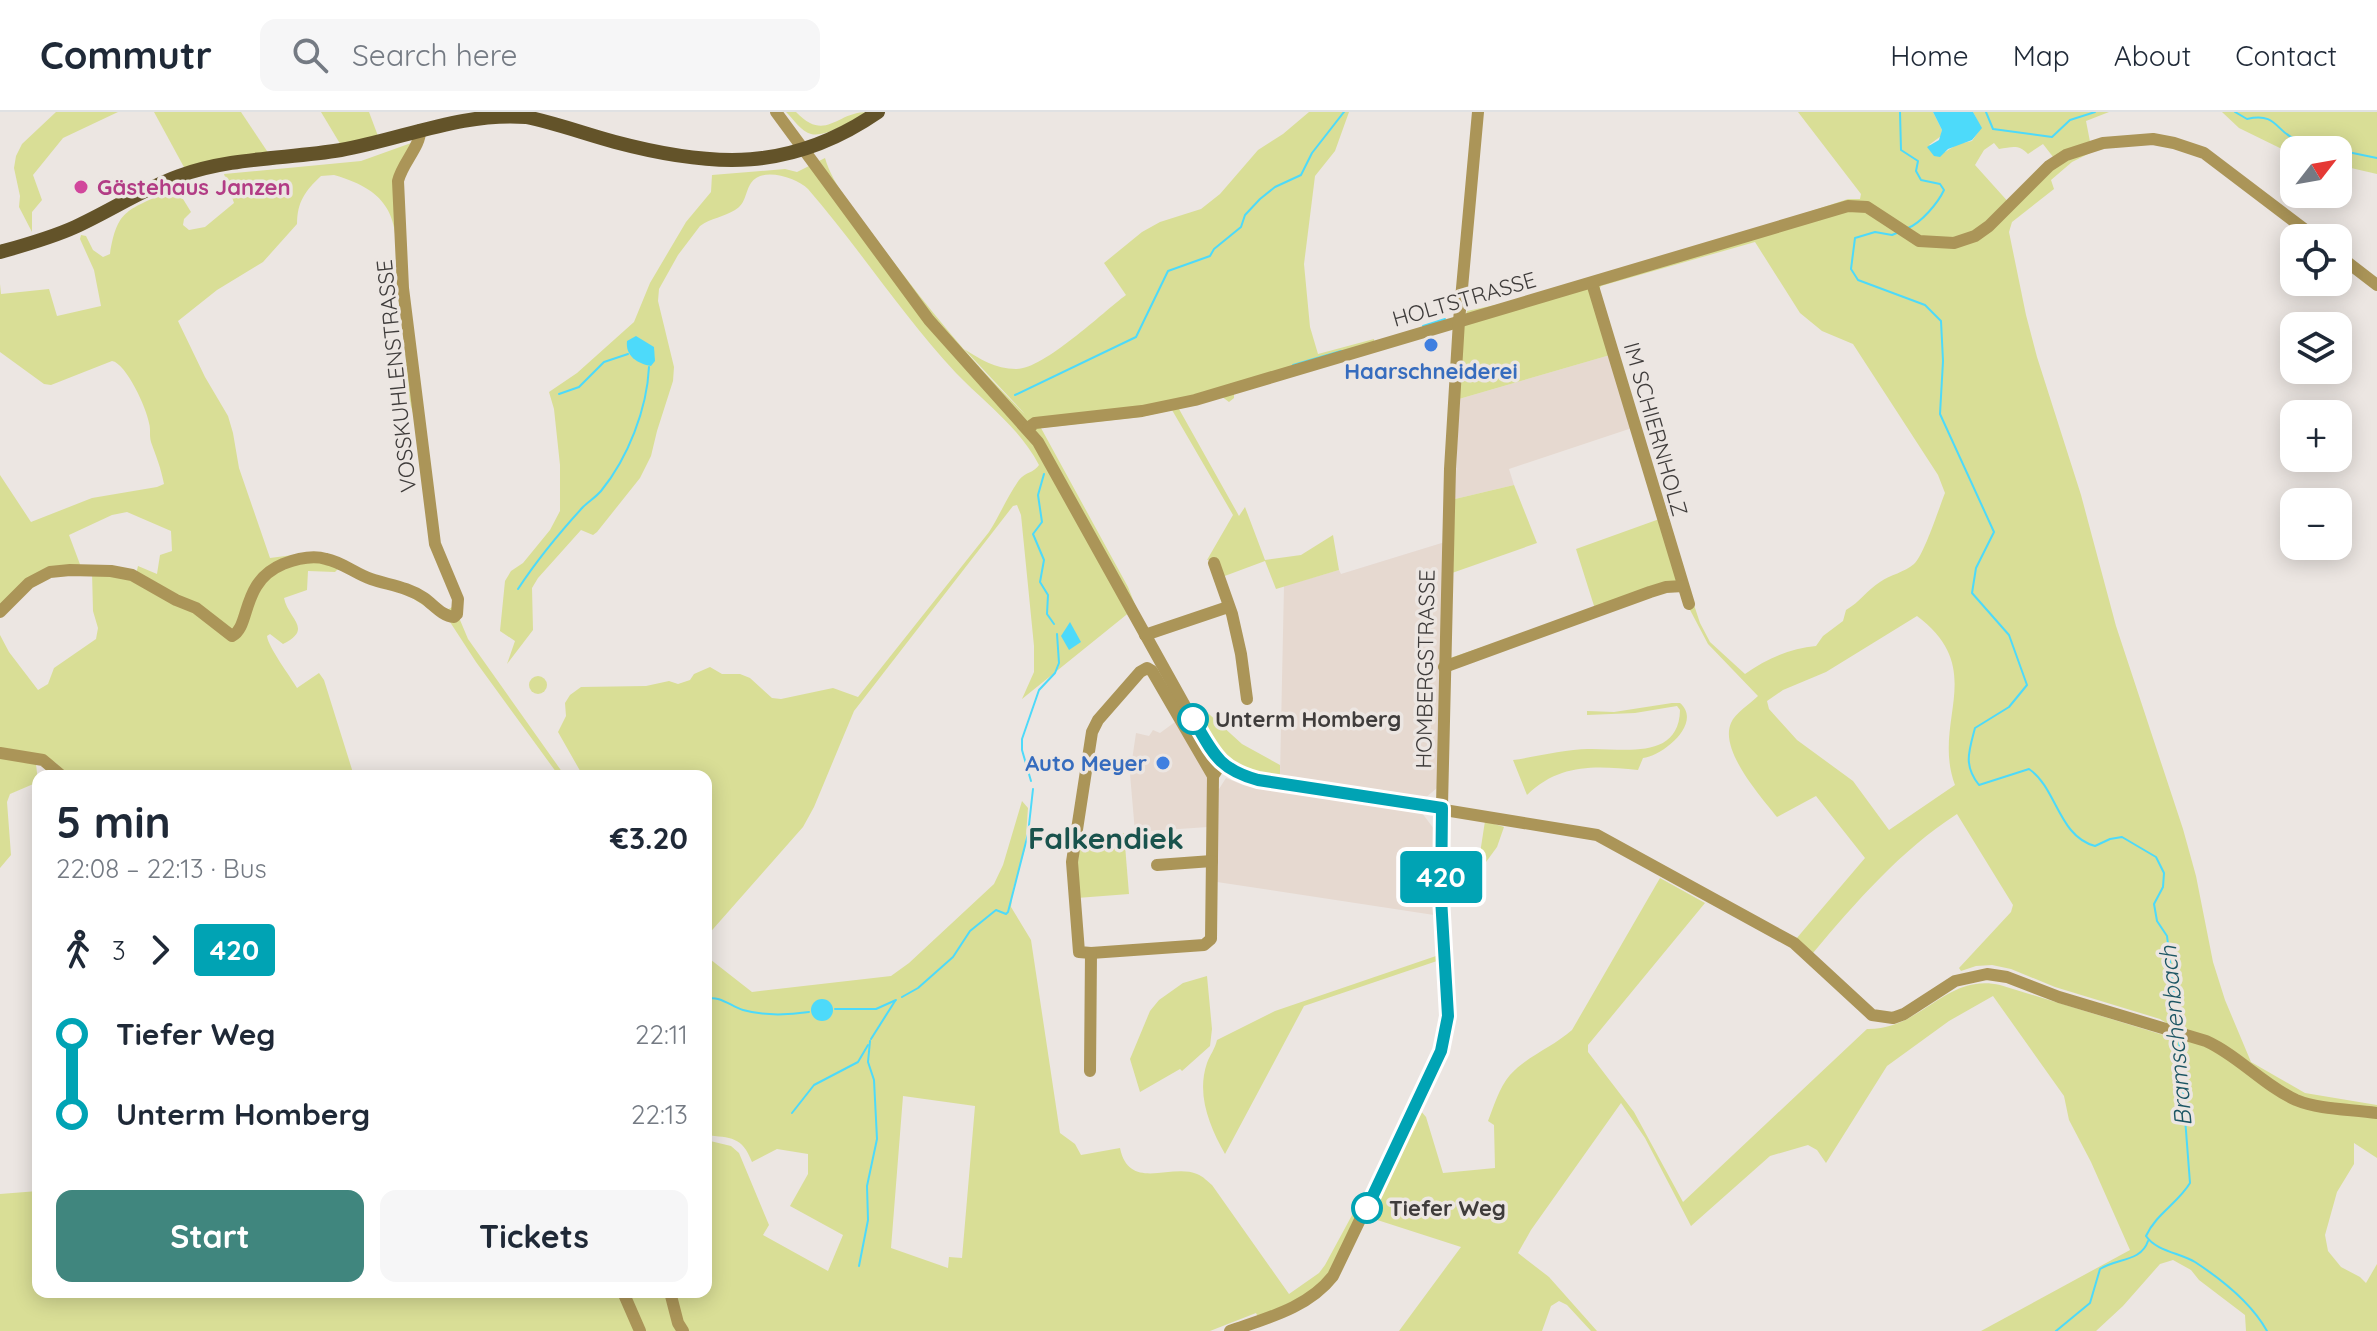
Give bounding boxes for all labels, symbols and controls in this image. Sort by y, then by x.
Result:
search box [260,19,820,91]
text: Commutr [40,31,212,79]
icon: search [288,33,332,77]
text: Search here [352,36,518,74]
text: Home [1890,38,1969,73]
text: Map [2013,38,2070,73]
text: About [2114,38,2191,73]
text: Contact [2235,38,2337,73]
north arrow [2280,136,2352,208]
map controls [2280,136,2352,560]
place label: Gästehaus Janzen [97,173,291,201]
marker: Gästehaus Janzen [72,178,90,196]
button: locate [2280,224,2352,296]
street label: VOSSKUHLENSTRASSE [370,258,422,494]
street label: HOLTSTRASSE [1389,265,1539,333]
button: layers [2280,312,2352,384]
marker: Haarschneiderei [1422,336,1440,354]
street label: IM SCHIERNHOLZ [1618,339,1694,519]
place label: Haarschneiderei [1344,357,1518,385]
button: + [2280,400,2352,472]
button: − [2280,488,2352,560]
street label: HOMBERGSTRASSE [1409,569,1441,769]
marker: Unterm Homberg [1178,704,1208,734]
place label: Unterm Homberg [1215,705,1401,733]
place label: Auto Meyer [1025,749,1147,777]
marker: Auto Meyer [1154,754,1172,772]
text: 5 min [56,794,171,849]
text: €3.20 [610,819,688,857]
district label: Falkendiek [1028,819,1184,857]
line badge: 420 [1395,851,1487,903]
text: 22:08 – 22:13 · Bus [56,852,267,885]
text: 420 [1416,859,1466,894]
icon: walk [56,928,100,972]
icon: forward [138,928,182,972]
text: 420 [210,932,259,967]
text: 3 [112,934,126,967]
water label: Bramschenbach [2152,944,2198,1128]
text: Tiefer Weg [116,1015,275,1053]
text: 22:11 [635,1018,688,1051]
text: Unterm Homberg [116,1095,370,1133]
text: 22:13 [631,1098,688,1131]
button: Start [56,1190,364,1282]
button: Tickets [380,1190,688,1282]
marker: Tiefer Weg [1352,1193,1382,1223]
place label: Tiefer Weg [1389,1194,1506,1222]

